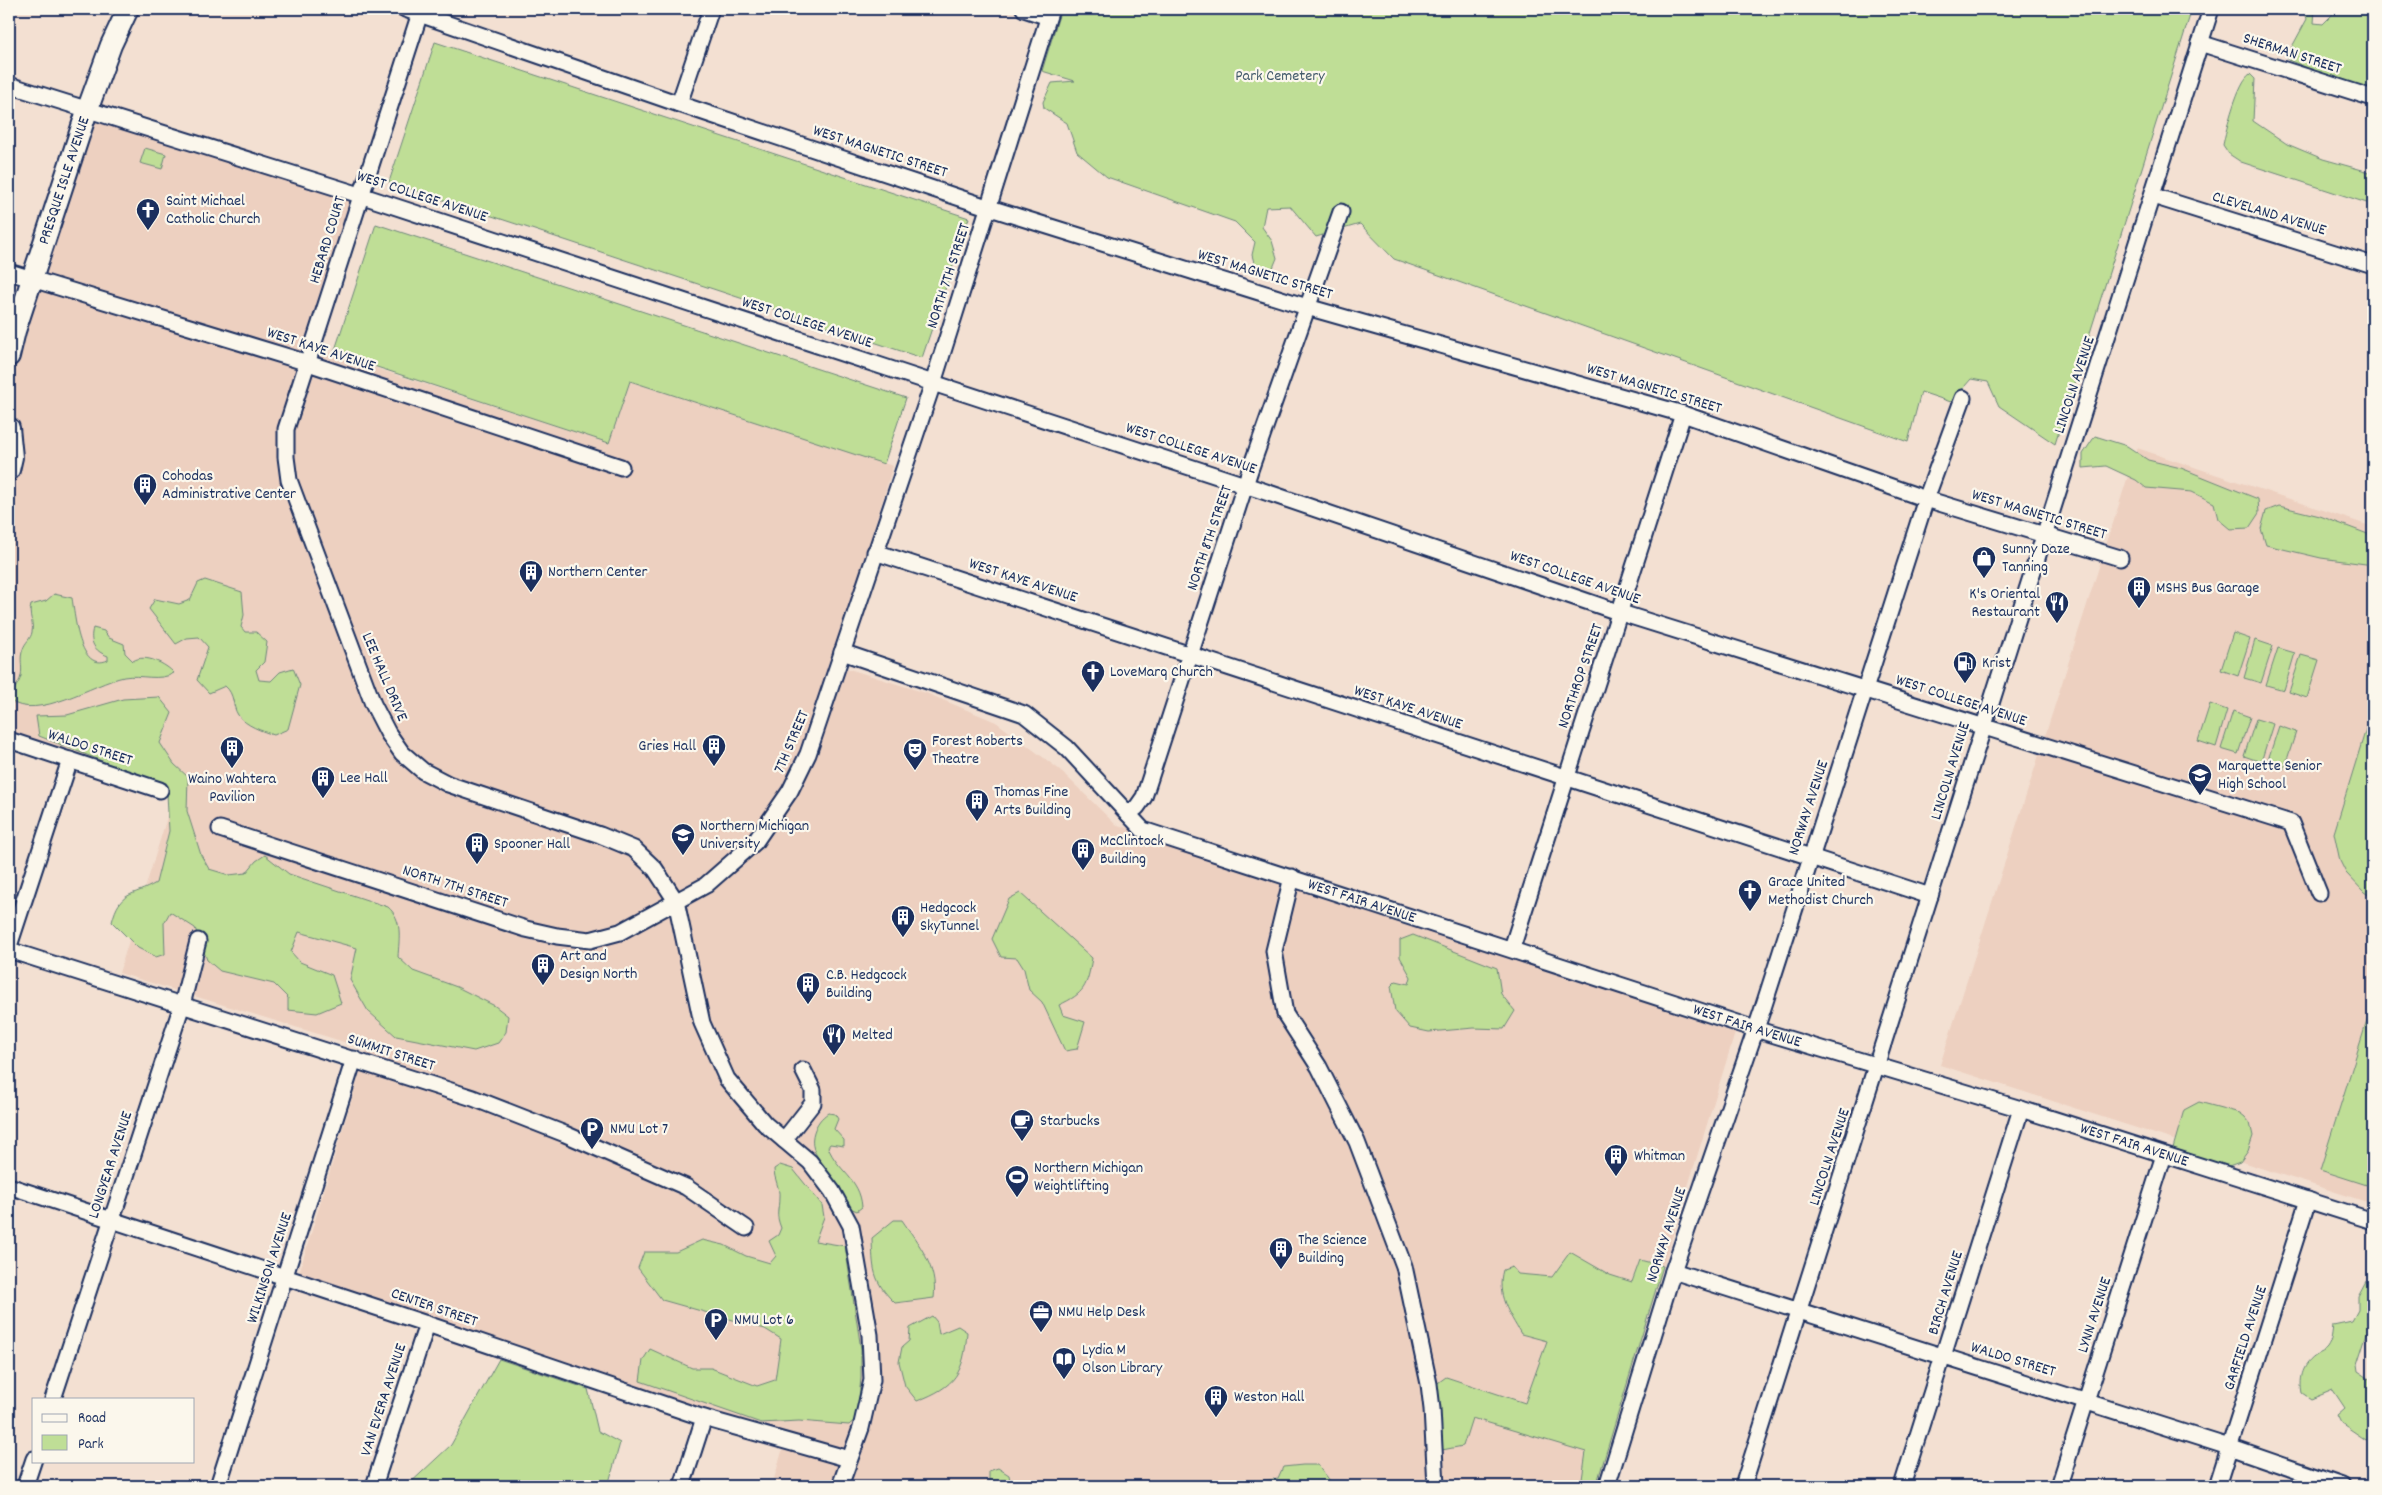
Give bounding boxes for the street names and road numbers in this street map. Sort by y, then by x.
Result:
street label: SHERMAN STREET [2240,27,2345,81]
street label: PRESQUE ISLE AVENUE [33,113,96,248]
street label: WEST MAGNETIC STREET [810,119,951,185]
street label: WEST COLLEGE AVENUE [353,165,491,229]
street label: CLEVELAND AVENUE [2209,186,2330,243]
street label: HEBARD COURT [304,193,352,287]
street label: NORTH 7TH STREET [921,220,977,332]
street label: WEST MAGNETIC STREET [1195,244,1336,307]
street label: WEST COLLEGE AVENUE [738,291,876,355]
street label: WEST KAYE AVENUE [264,322,379,379]
street label: LINCOLN AVENUE [2048,333,2102,437]
street label: WEST MAGNETIC STREET [1584,358,1725,421]
street label: WEST COLLEGE AVENUE [1122,417,1260,481]
street label: NORTH 8TH STREET [1181,482,1239,594]
street label: WEST MAGNETIC STREET [1969,484,2110,547]
street label: WEST COLLEGE AVENUE [1507,545,1644,611]
street label: WEST KAYE AVENUE [966,553,1081,610]
street label: NORTHROP STREET [1552,620,1610,732]
street label: LEE HALL DRIVE [355,629,413,726]
street label: WEST COLLEGE AVENUE [1892,669,2030,733]
street label: WEST KAYE AVENUE [1351,680,1466,737]
street label: 7TH STREET [768,706,816,777]
street label: LINCOLN AVENUE [1925,719,1977,823]
street label: WALDO STREET [45,724,136,773]
street label: NORWAY AVENUE [1783,757,1835,859]
street label: NORTH 7TH STREET [399,859,511,915]
street label: WEST FAIR AVENUE [1305,873,1420,930]
street label: WEST FAIR AVENUE [1690,998,1805,1054]
street label: SUMMIT STREET [344,1028,438,1078]
street label: LINCOLN AVENUE [1803,1105,1857,1209]
street label: LONGYEAR AVENUE [83,1108,139,1222]
street label: WEST FAIR AVENUE [2077,1117,2192,1173]
street label: NORWAY AVENUE [1641,1184,1693,1286]
street label: WILKINSON AVENUE [241,1209,299,1326]
street label: BIRCH AVENUE [1922,1247,1970,1338]
street label: LYNN AVENUE [2072,1273,2118,1356]
street label: CENTER STREET [388,1282,481,1334]
street label: GARFIELD AVENUE [2218,1282,2274,1393]
street label: WALDO STREET [1968,1336,2059,1384]
street label: VAN EVERA AVENUE [355,1340,413,1459]

